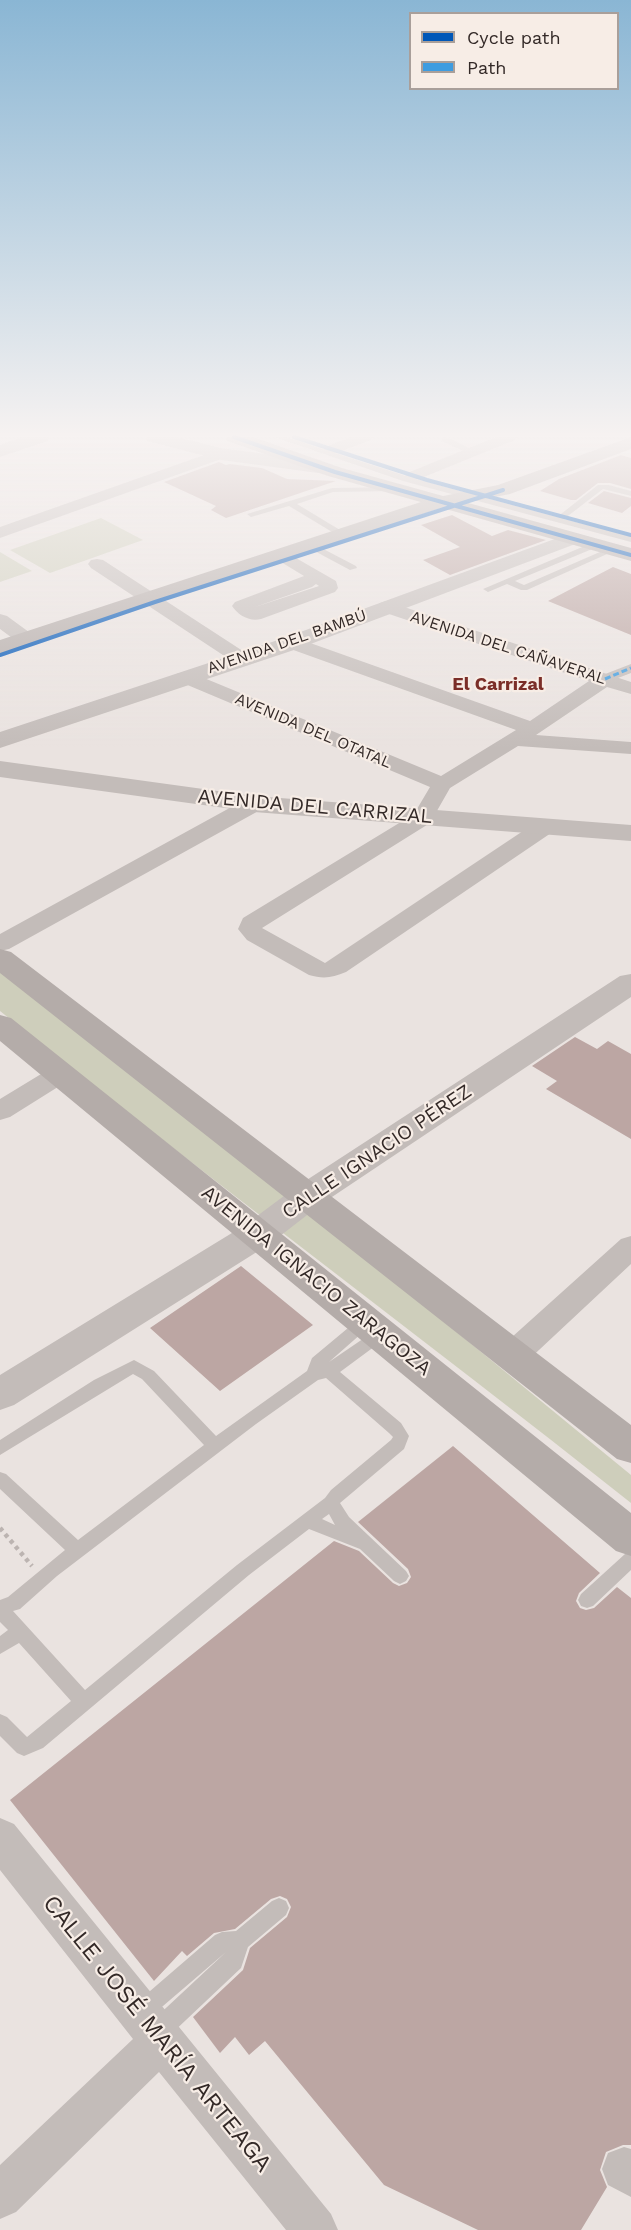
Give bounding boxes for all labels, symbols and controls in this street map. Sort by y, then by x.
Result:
legend [409,12,619,90]
text: Cycle path [467,27,561,48]
text: Path [467,57,507,78]
street label: AVENIDA DEL BAMBÚ [205,606,369,678]
street label: AVENIDA DEL CAÑAVERAL [408,607,608,689]
district label: El Carrizal [452,674,544,696]
street label: AVENIDA DEL OTATAL [232,689,394,773]
street label: AVENIDA DEL CARRIZAL [197,785,433,829]
street label: CALLE IGNACIO PÉREZ [278,1080,476,1224]
street label: AVENIDA IGNACIO ZARAGOZA [196,1181,436,1381]
street label: CALLE JOSÉ MARÍA ARTEAGA [36,1890,278,2178]

